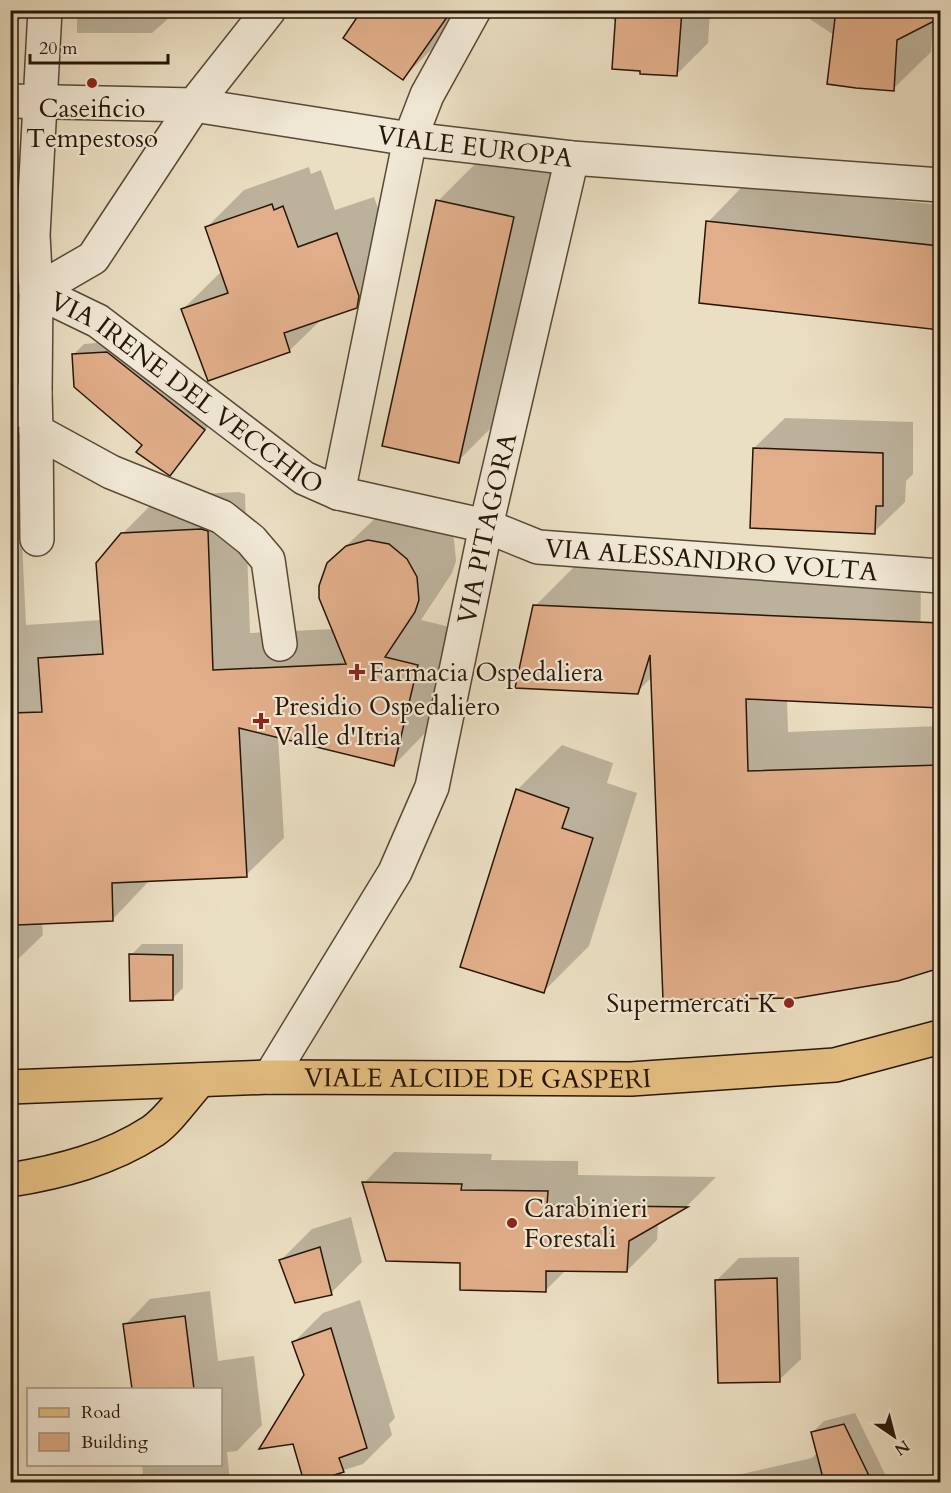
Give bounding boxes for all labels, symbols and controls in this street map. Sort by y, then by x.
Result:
scale bar [30,27,168,65]
text: 20 m [39,36,78,61]
marker: Caseificio Tempestoso [85,76,99,90]
place label: Caseificio Tempestoso [26,91,158,156]
street label: VIALE EUROPA [374,117,575,176]
street label: VIA IRENE DEL VECCHIO [44,283,329,502]
street label: VIA PITAGORA [449,429,525,627]
street label: VIA ALESSANDRO VOLTA [544,531,880,590]
place label: Farmacia Ospedaliera [369,655,603,690]
marker: Farmacia Ospedaliera [350,665,364,679]
place label: Presidio Ospedaliero Valle d'Itria [274,689,500,754]
marker: Presidio Ospedaliero Valle d'Itria [252,712,270,730]
place label: Supermercati K [606,986,778,1021]
marker: Supermercati K [782,996,796,1010]
street label: VIALE ALCIDE DE GASPERI [304,1060,652,1097]
place label: Carabinieri Forestali [524,1191,648,1256]
marker: Carabinieri Forestali [505,1216,519,1230]
legend [27,1388,222,1466]
text: Road [81,1400,121,1425]
north arrow [864,1406,924,1466]
text: Building [81,1430,149,1455]
text: N [890,1434,914,1461]

